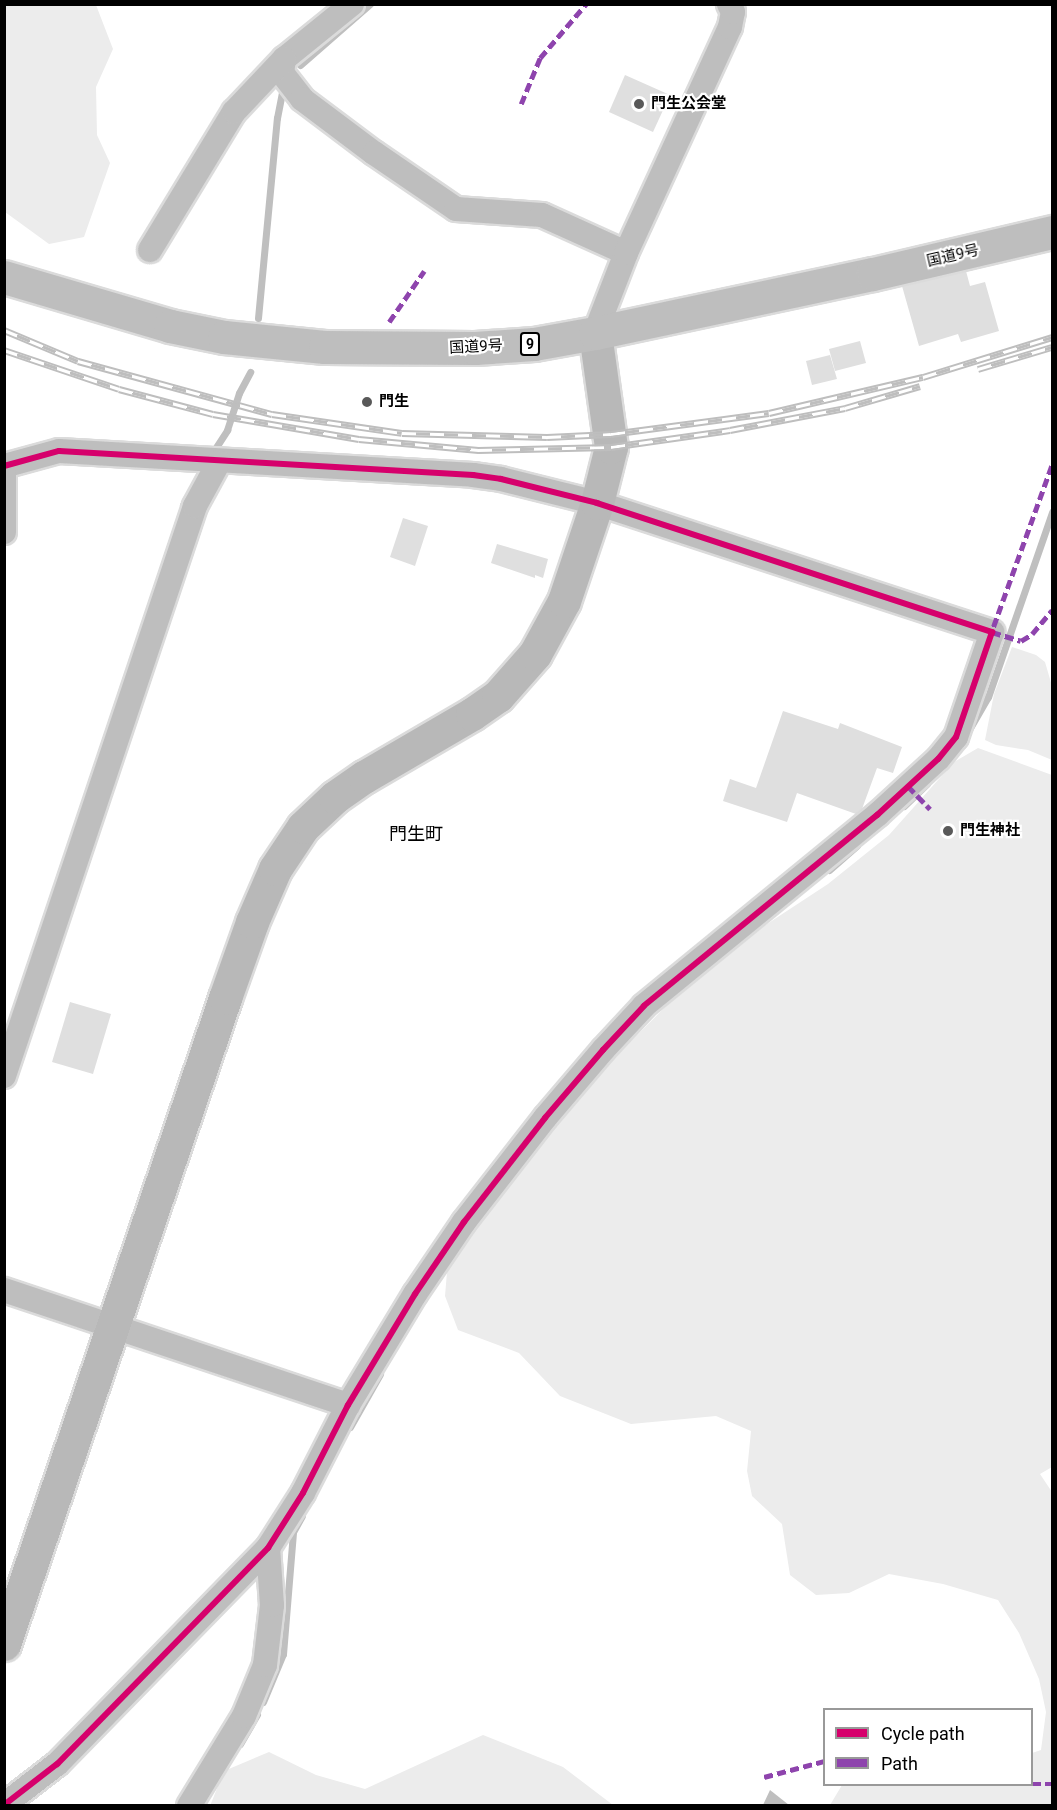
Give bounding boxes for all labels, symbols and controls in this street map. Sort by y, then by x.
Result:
place label: 門生公会堂 [651,95,726,113]
marker: 門生公会堂 [632,97,646,111]
street label: 国道9号 [925,241,981,271]
road number: 9 [520,333,540,355]
street label: 国道9号 [449,337,503,357]
place label: 門生 [379,393,409,411]
marker: 門生 [360,395,374,409]
place label: 門生神社 [960,822,1020,840]
district label: 門生町 [389,823,443,845]
marker: 門生神社 [941,824,955,838]
legend [823,1708,1033,1786]
text: Cycle path [881,1723,965,1744]
text: Path [881,1753,918,1774]

